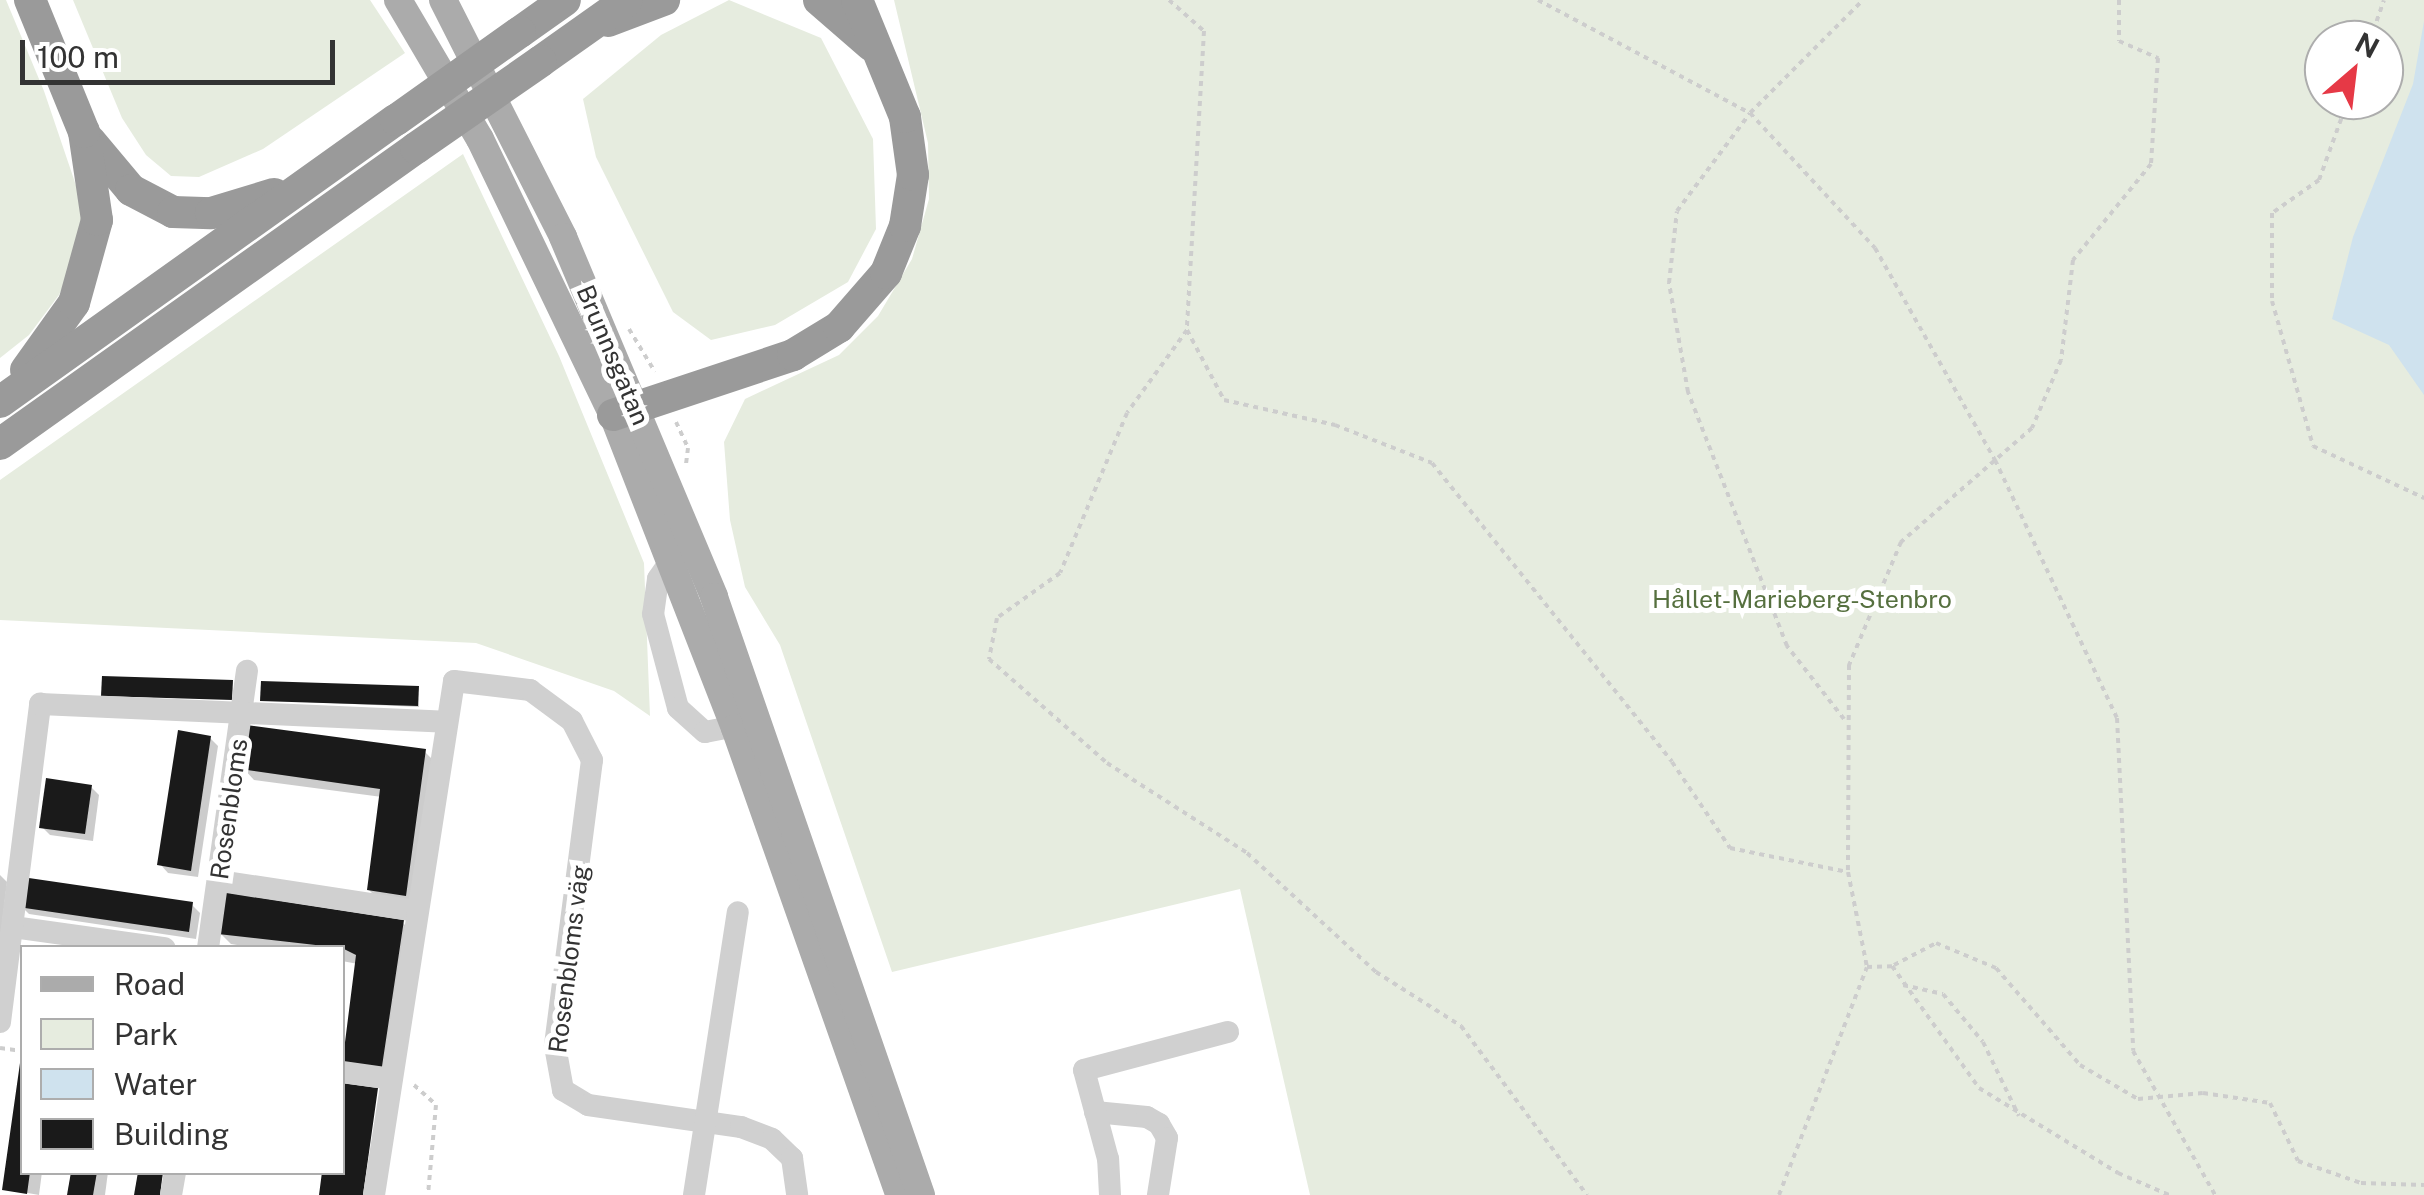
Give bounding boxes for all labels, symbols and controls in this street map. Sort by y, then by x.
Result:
scale bar [25,20,340,82]
north arrow [2304,20,2404,120]
text: N [2350,25,2385,65]
text: 100 m [37,39,119,75]
street label: Brunnsgatan [570,281,656,429]
park label: Hållet-Marieberg-Stenbro [1652,584,1952,614]
street label: Rosenbloms [204,737,254,881]
street label: Rosenbloms väg [543,863,595,1055]
legend [20,945,345,1175]
text: Road [114,966,185,1002]
text: Park [114,1016,178,1052]
text: Water [114,1066,197,1102]
text: Building [114,1116,229,1152]

